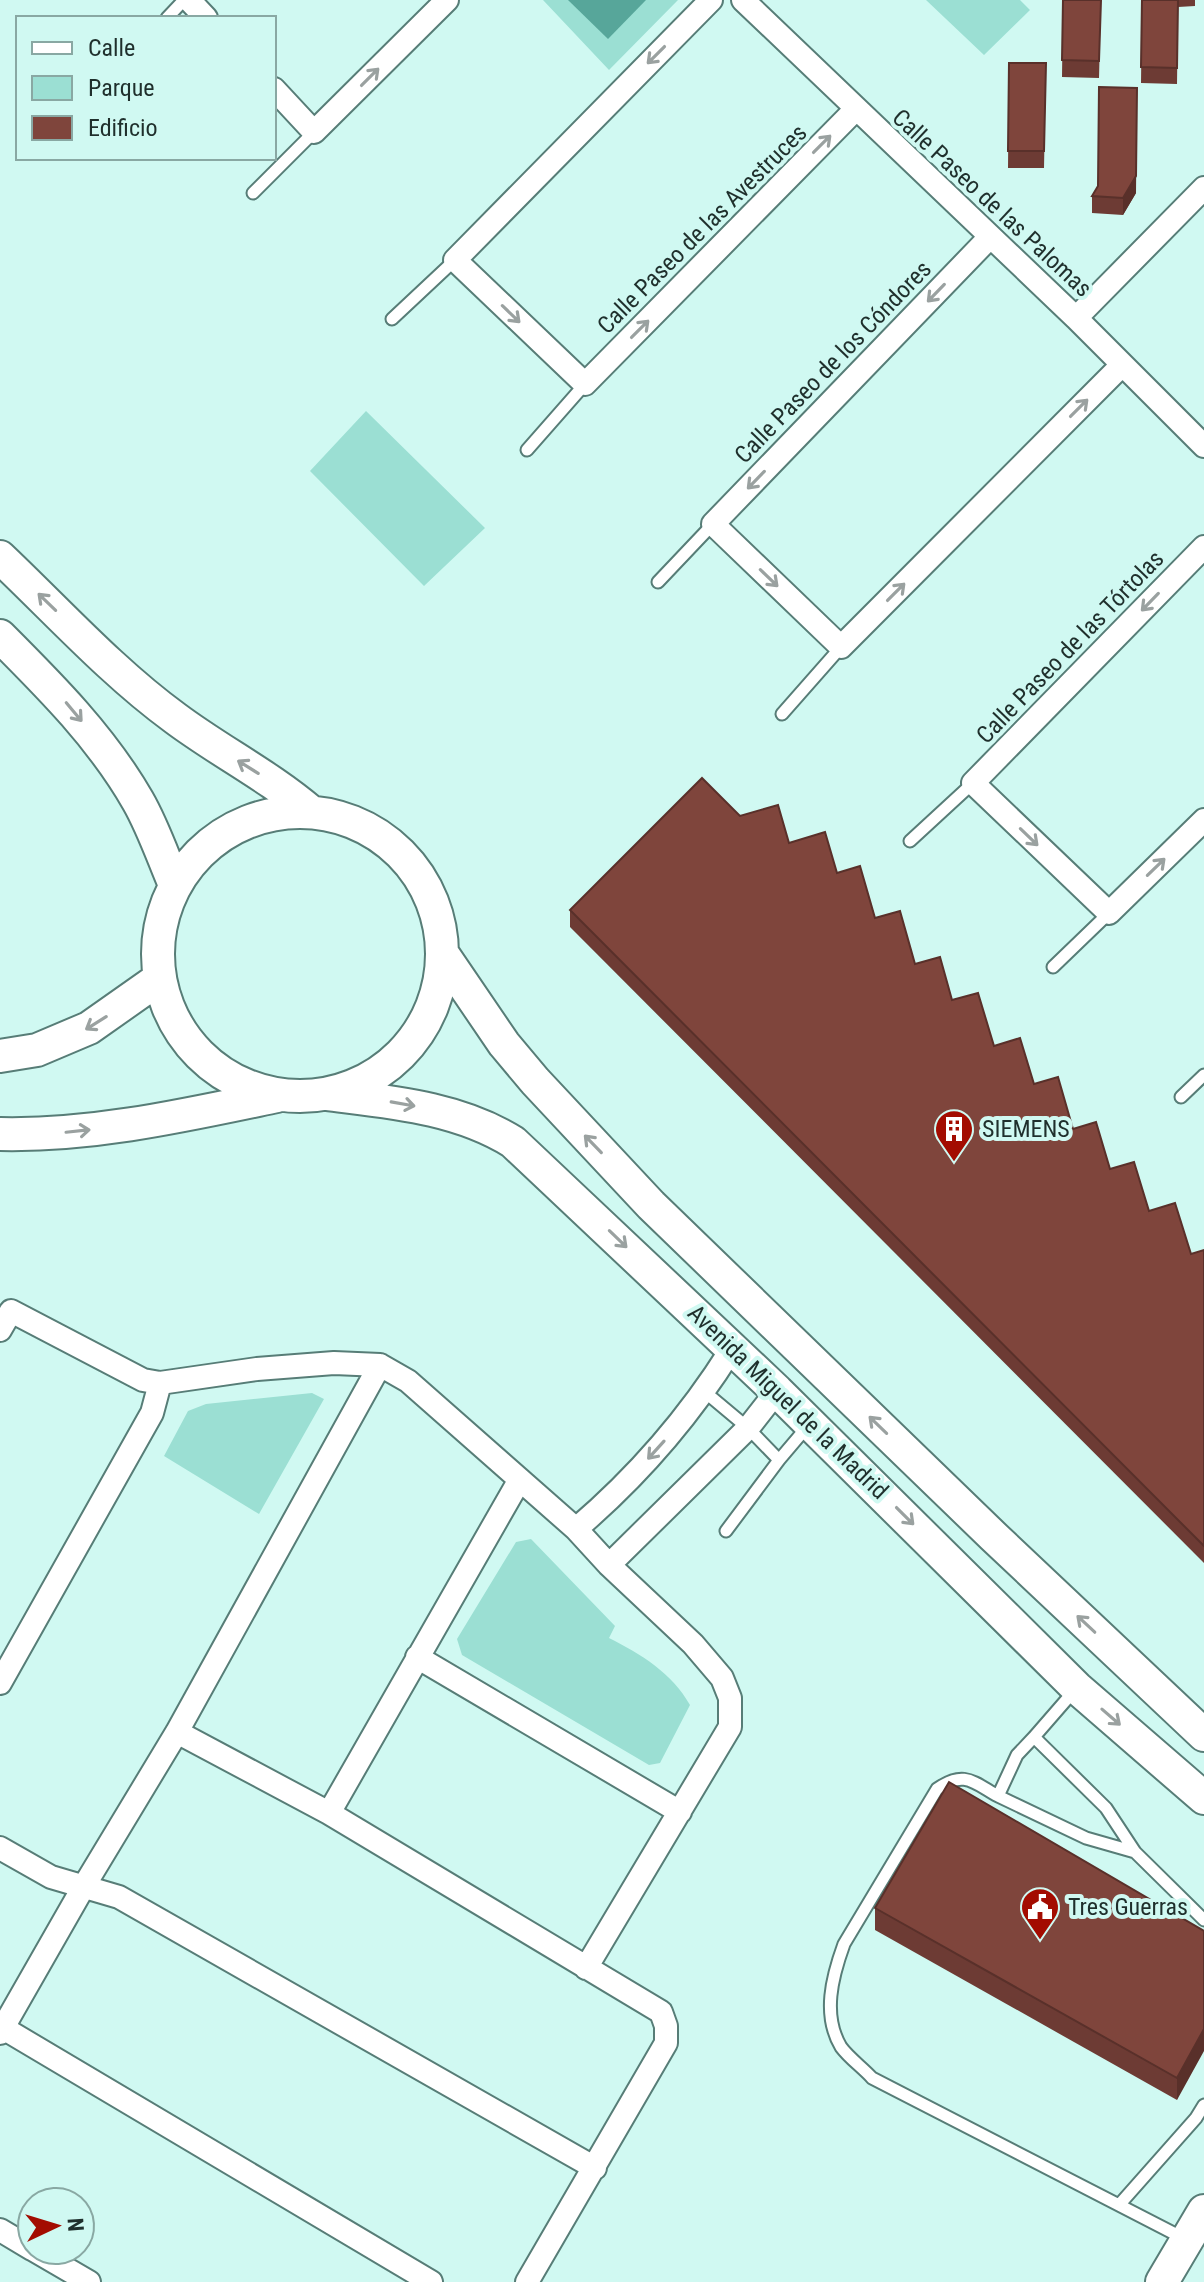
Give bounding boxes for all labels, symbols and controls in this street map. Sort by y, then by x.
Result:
legend [16,16,276,160]
text: Calle [88,34,135,62]
one-way arrow [647,45,667,65]
one-way arrow [360,68,379,87]
text: Parque [88,74,155,102]
street label: Calle Paseo de las Palomas [887,103,1097,303]
text: Edificio [88,114,158,142]
street label: Calle Paseo de las Avestruces [592,119,812,339]
one-way arrow [812,135,831,154]
street label: Calle Paseo de los Cóndores [729,255,937,469]
one-way arrow [927,283,946,302]
one-way arrow [501,304,521,323]
one-way arrow [630,319,649,339]
one-way arrow [1069,399,1088,418]
one-way arrow [746,470,765,490]
street label: Calle Paseo de las Tórtolas [971,545,1169,749]
one-way arrow [759,568,778,587]
one-way arrow [886,583,905,602]
one-way arrow [1141,592,1159,612]
one-way arrow [38,593,57,612]
one-way arrow [65,702,83,722]
one-way arrow [237,758,259,775]
one-way arrow [1019,828,1039,846]
one-way arrow [1146,858,1166,876]
one-way arrow [85,1015,108,1031]
one-way arrow [390,1098,415,1113]
building icon: SIEMENS [933,1108,975,1163]
place label: SIEMENS [982,1115,1070,1143]
one-way arrow [64,1124,91,1139]
one-way arrow [584,1135,603,1154]
one-way arrow [608,1229,628,1248]
street label: Avenida Miguel de la Madrid [682,1299,894,1505]
one-way arrow [868,1415,888,1434]
one-way arrow [647,1440,665,1460]
one-way arrow [896,1506,915,1526]
one-way arrow [1076,1614,1096,1633]
one-way arrow [1101,1708,1121,1726]
public building icon: Tres Guerras [1019,1886,1061,1941]
place label: Tres Guerras [1068,1893,1188,1921]
north arrow [16,2186,96,2266]
text: N [63,2217,88,2232]

